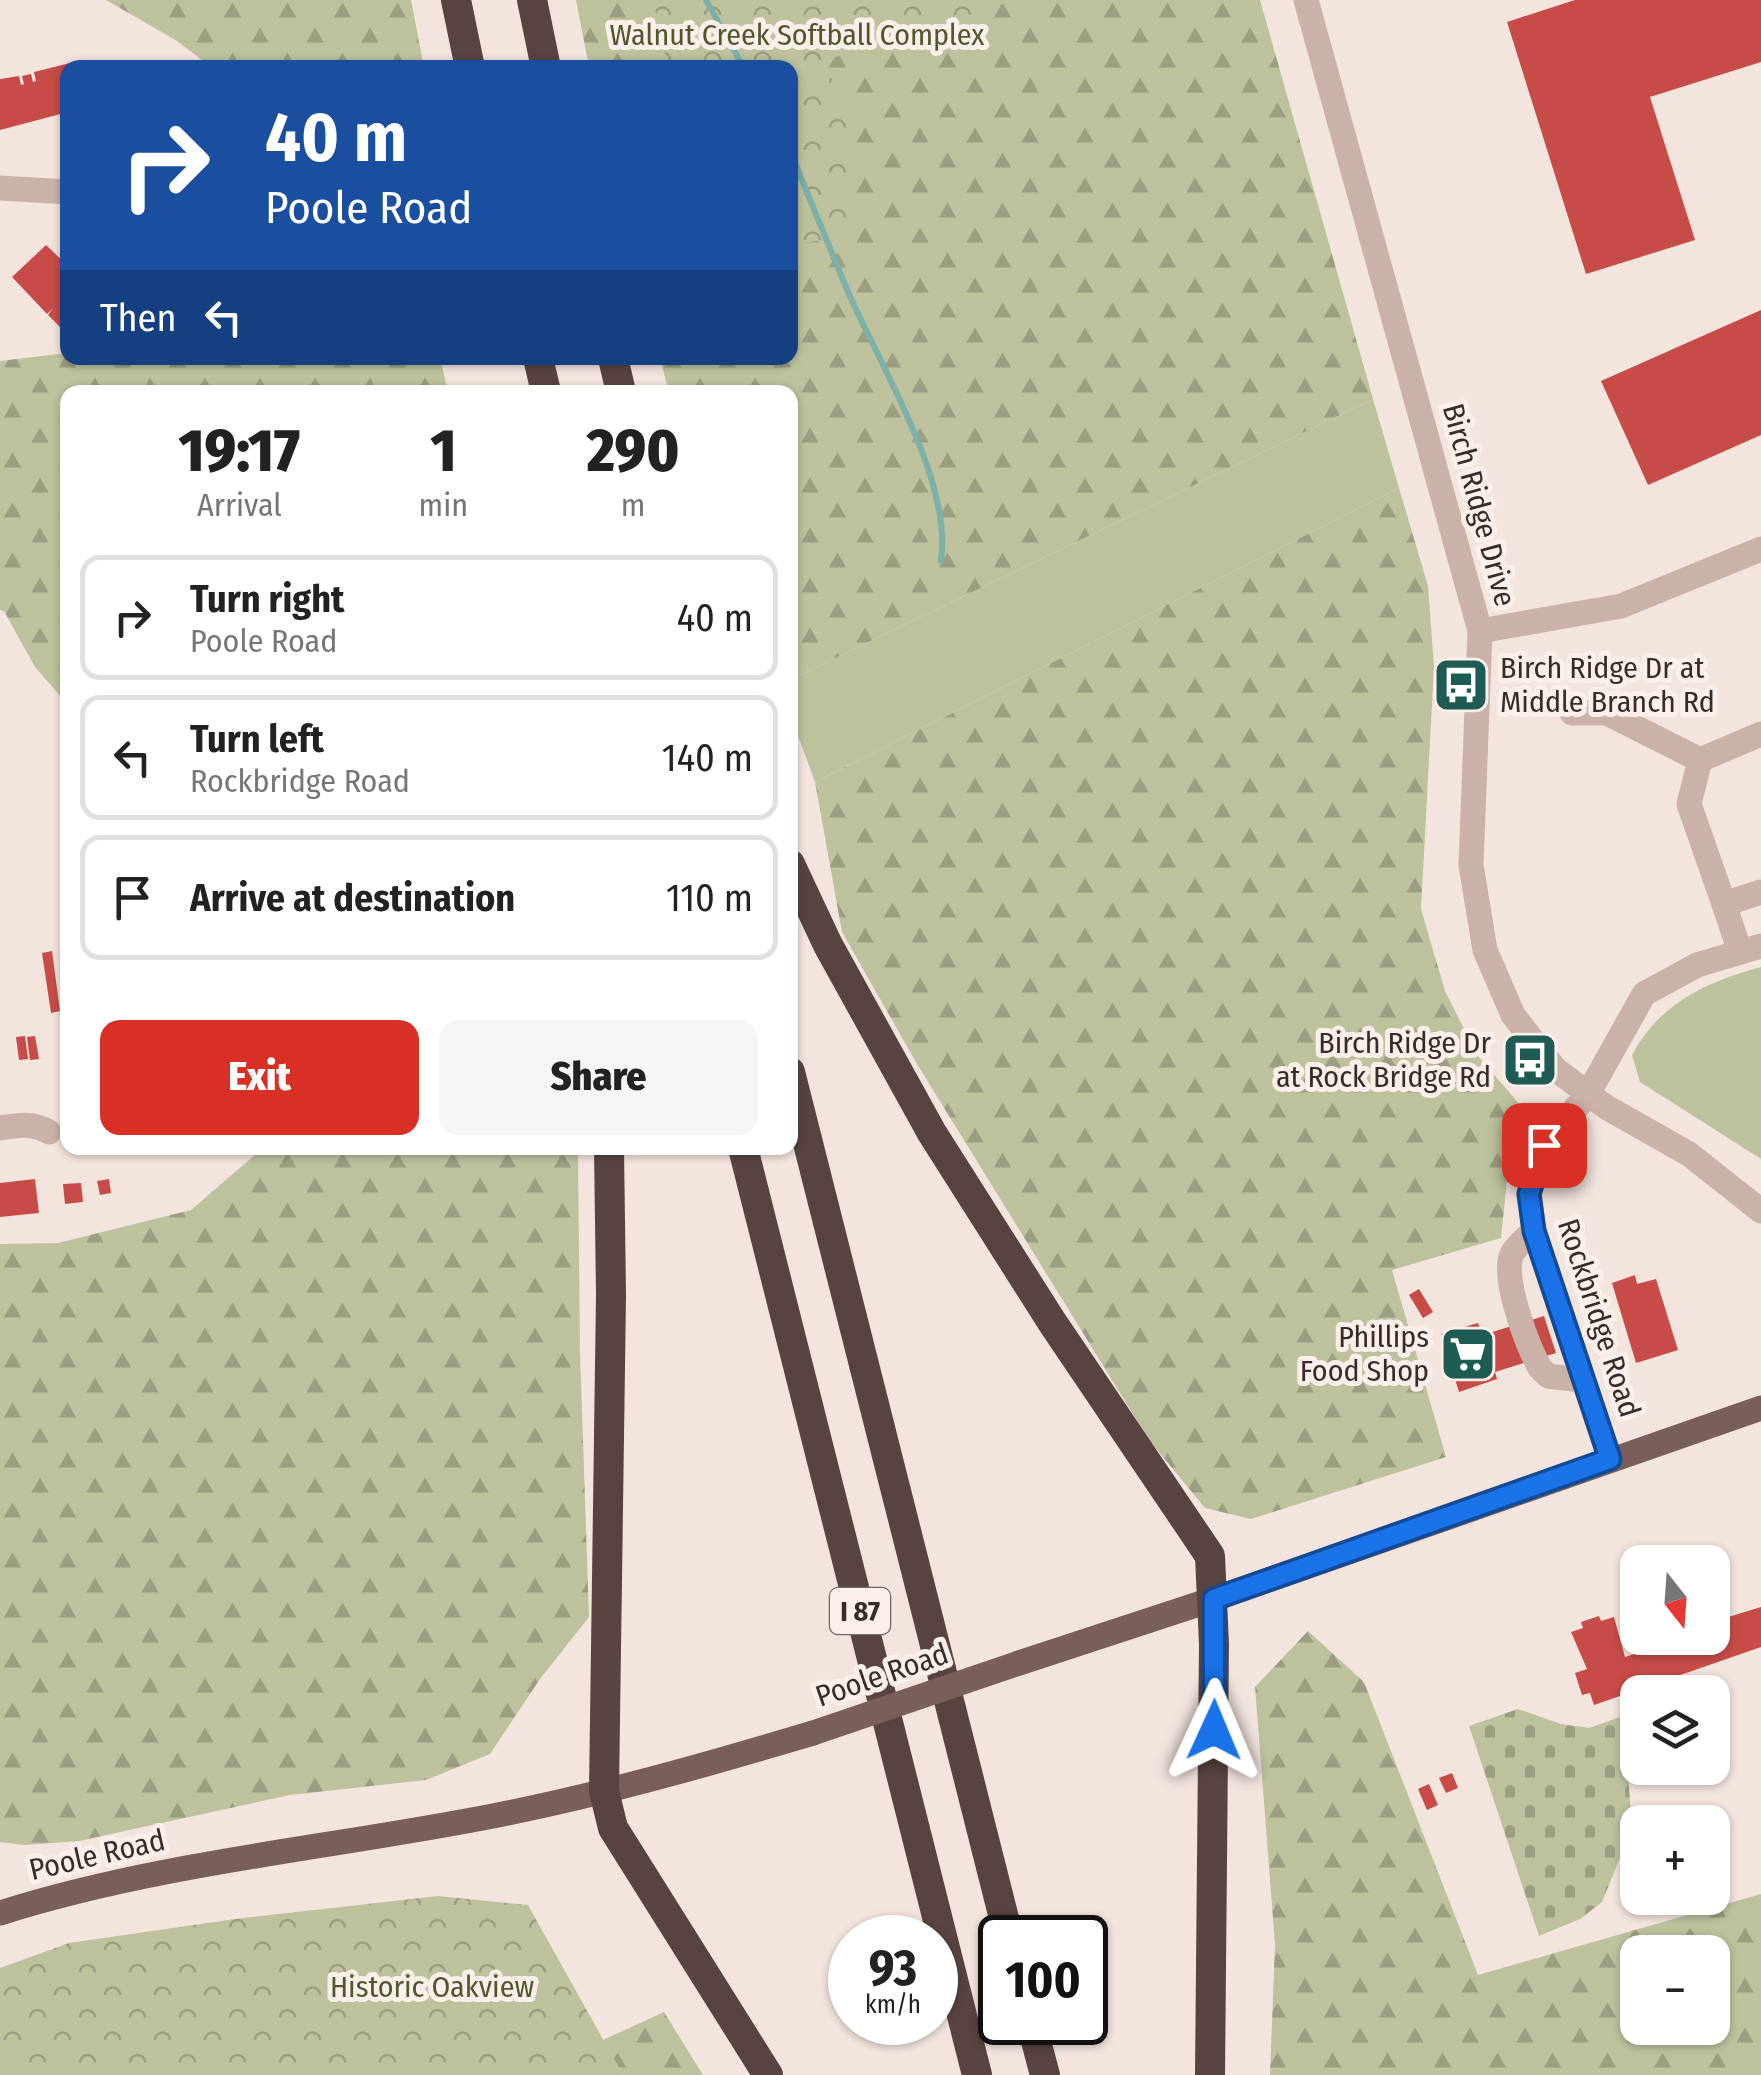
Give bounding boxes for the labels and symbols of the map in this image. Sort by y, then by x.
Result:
park label: Walnut Creek Softball Complex [610,17,985,53]
street label: Birch Ridge Drive [1435,400,1523,610]
place label: Birch Ridge Dr at Middle Branch Rd [1500,650,1715,720]
bus stop icon: Birch Ridge Dr at Middle Branch Rd [1431,655,1491,715]
place label: Birch Ridge Dr at Rock Bridge Rd [1276,1025,1492,1095]
bus stop icon: Birch Ridge Dr at Rock Bridge Rd [1500,1030,1560,1090]
pin [1502,1103,1587,1188]
street label: Rockbridge Road [1550,1214,1648,1422]
place label: Phillips Food Shop [1300,1319,1429,1389]
supermarket icon: Phillips Food Shop [1438,1324,1498,1384]
north arrow [1620,1545,1730,1655]
road number: I 87 [830,1588,890,1634]
street label: Poole Road [811,1635,953,1715]
position arrow [1162,1678,1266,1782]
street label: Poole Road [26,1822,168,1888]
speed limit sign: 100 [978,1915,1108,2045]
park label: Historic Oakview [330,1969,534,2005]

